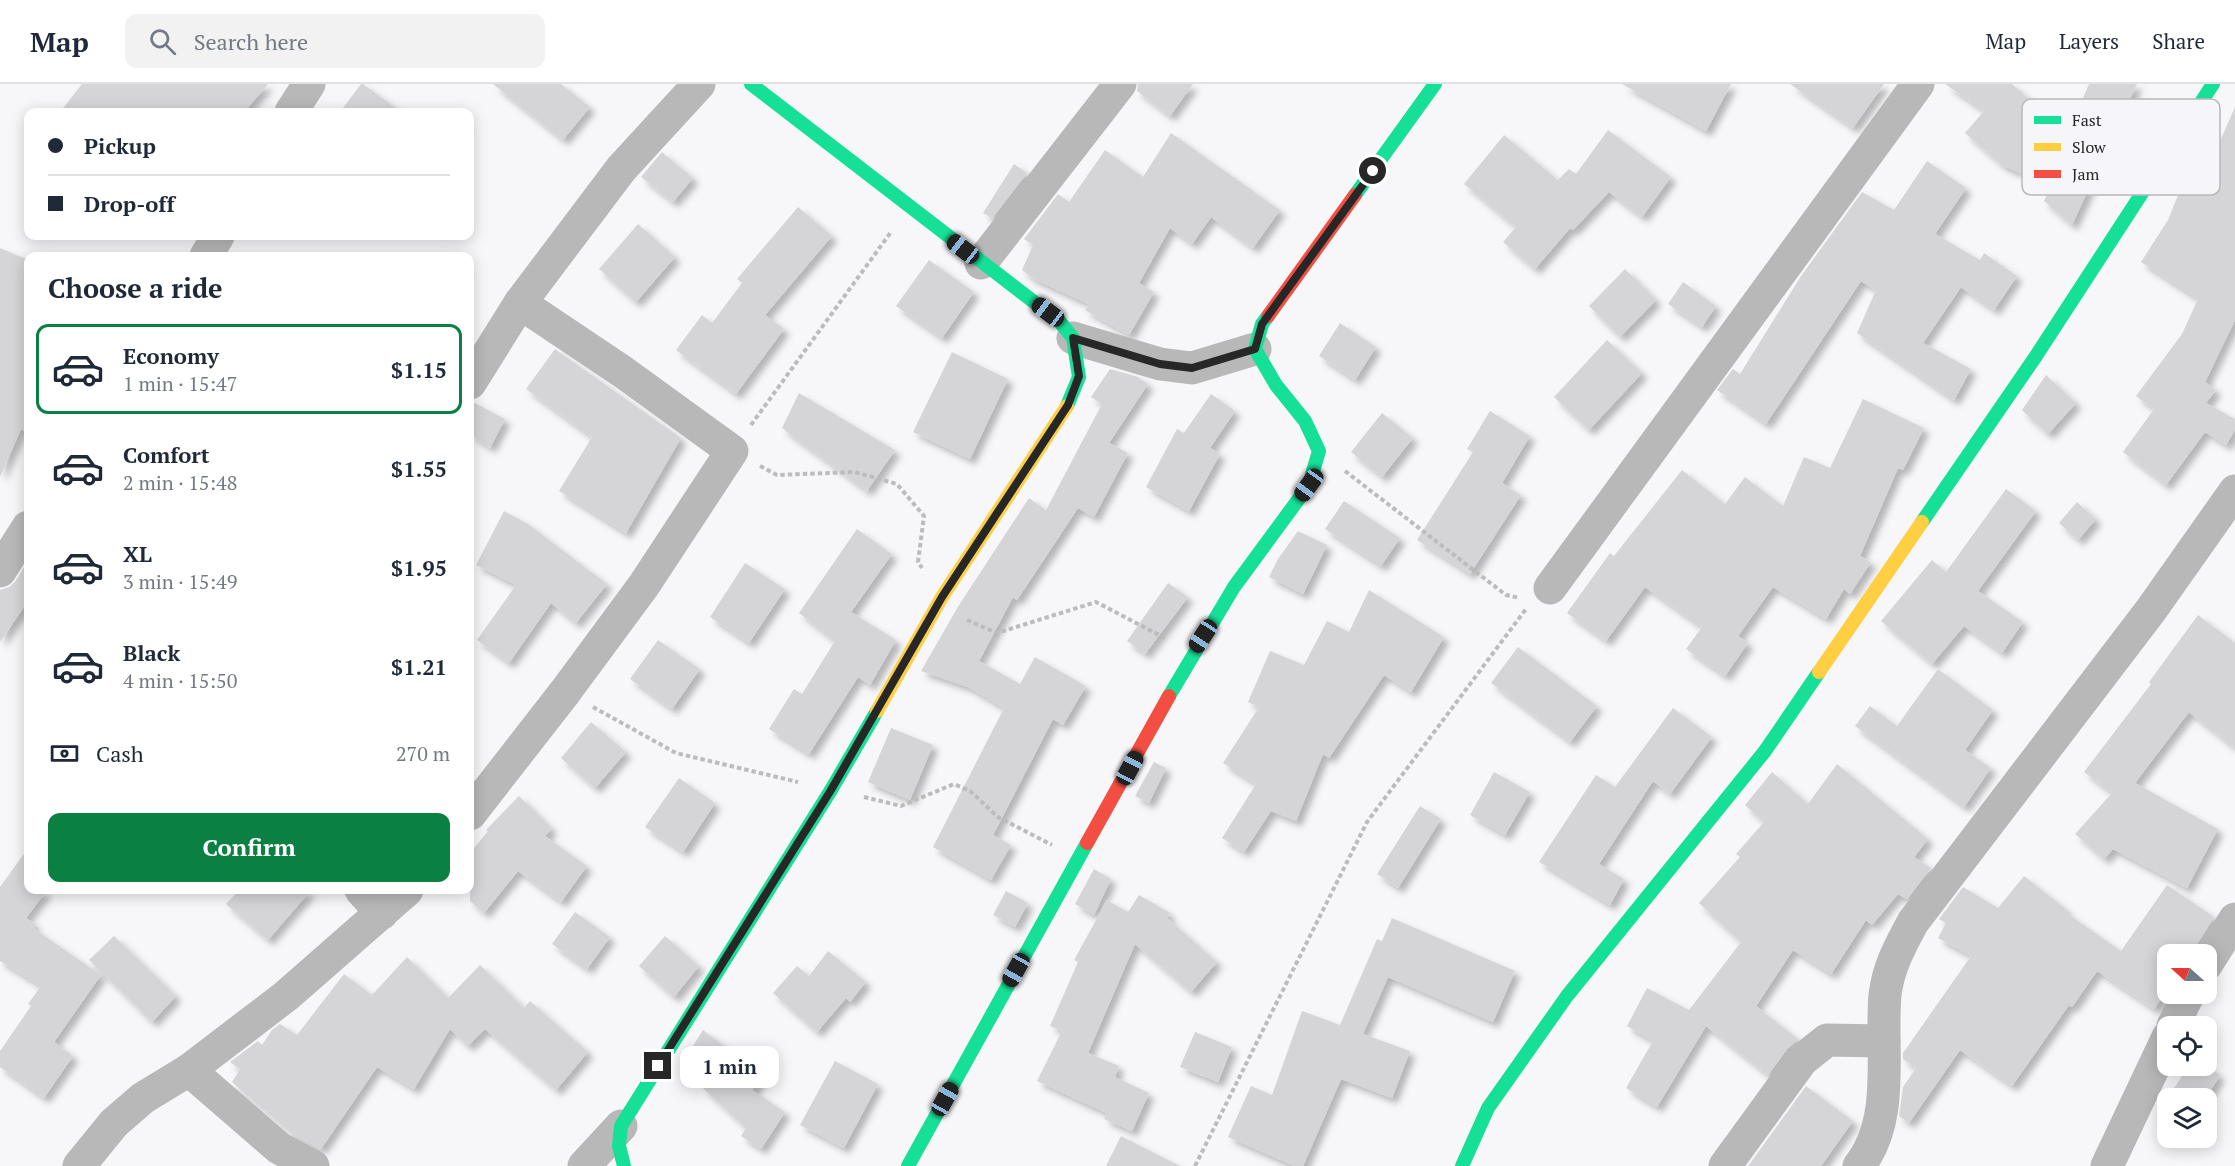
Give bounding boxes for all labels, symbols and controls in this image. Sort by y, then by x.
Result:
search box [125,14,545,68]
text: Map [30,23,89,60]
icon: search [146,25,179,58]
text: Search here [194,27,308,56]
text: Map [1985,27,2026,55]
text: Layers [2059,27,2119,55]
text: Share [2152,27,2205,55]
legend [2022,99,2220,195]
text: Fast [2072,109,2102,131]
text: Pickup [84,131,156,160]
text: Slow [2072,136,2106,158]
route start [1359,157,1386,184]
text: Jam [2072,163,2100,185]
text: Drop-off [84,189,175,218]
car [943,231,983,267]
text: Choose a ride [48,270,223,306]
car [1028,294,1068,330]
text: Economy [123,341,219,370]
icon: car [51,342,105,396]
text: $1.15 [391,355,447,384]
text: 1 min · 15:47 [123,370,237,397]
text: Comfort [123,440,209,469]
icon: car [51,441,105,495]
text: $1.55 [391,454,447,483]
car [1291,465,1327,505]
text: 2 min · 15:48 [123,469,237,496]
text: XL [123,539,152,568]
icon: car [51,540,105,594]
text: $1.95 [391,553,447,582]
text: 3 min · 15:49 [123,568,237,595]
car [1186,616,1220,656]
text: Black [123,638,180,667]
icon: car [51,639,105,693]
text: $1.21 [391,652,447,681]
text: 4 min · 15:50 [123,667,237,694]
icon: cash [48,737,81,770]
text: Cash [96,739,144,768]
text: 270 m [396,740,450,767]
car [1114,748,1146,788]
button: Confirm [48,813,450,882]
north arrow [2157,944,2217,1004]
map controls [2157,944,2217,1148]
car [999,950,1033,990]
button: locate [2157,1016,2217,1076]
callout: 1 min [679,1045,778,1087]
route end [644,1052,671,1079]
text: 1 min [702,1053,757,1080]
car [928,1079,962,1119]
button: layers [2157,1088,2217,1148]

